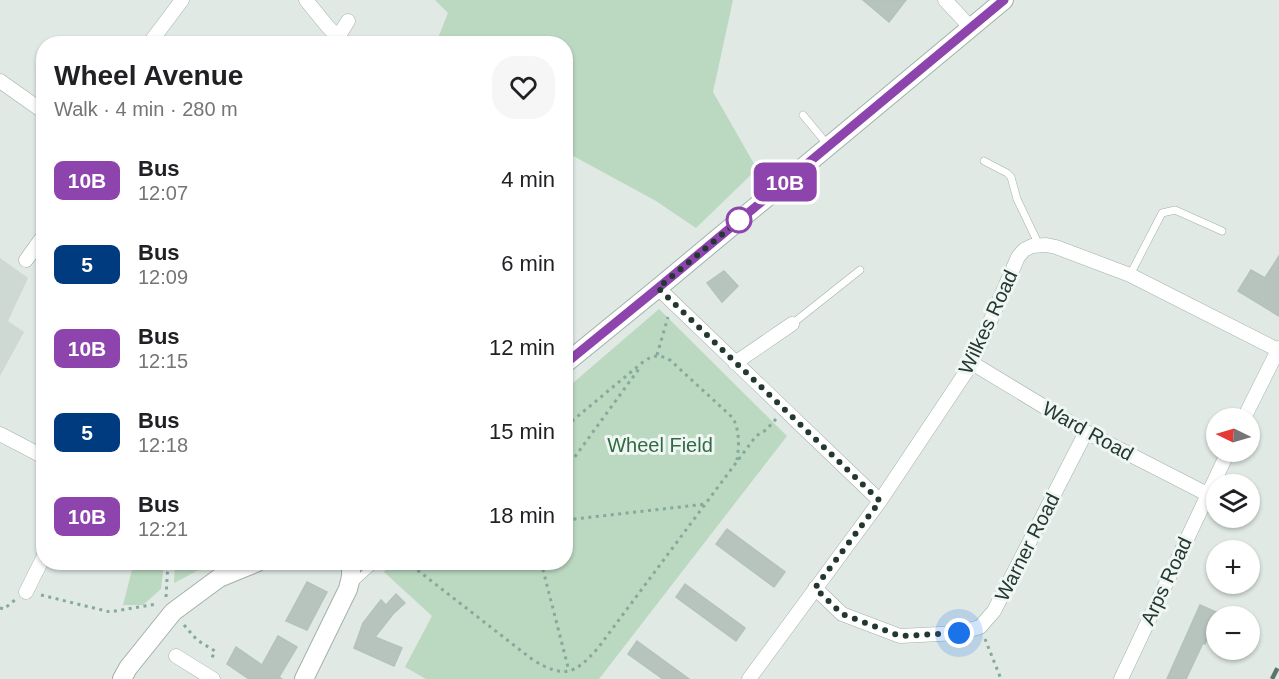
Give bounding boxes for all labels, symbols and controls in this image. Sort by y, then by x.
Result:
button: heart [492,56,555,119]
text: Wheel Avenue [54,60,243,91]
text: Walk · 4 min · 280 m [54,98,238,120]
text: Bus [138,156,180,181]
line badge: 10B [750,162,820,201]
text: 4 min [501,167,555,192]
text: 10B [68,169,106,192]
text: 10B [766,171,804,194]
text: 12:07 [138,182,188,204]
unlabelled marker [726,207,752,233]
text: Bus [138,240,180,265]
text: 6 min [501,251,555,276]
text: 5 [81,253,93,276]
text: 12:09 [138,266,188,288]
street label: Wilkes Road [954,266,1022,378]
text: Bus [138,324,180,349]
text: 12 min [489,335,555,360]
text: 10B [68,337,106,360]
text: 12:15 [138,350,188,372]
street label: Ward Road [1039,397,1137,465]
text: Bus [138,408,180,433]
north arrow [1206,408,1260,462]
map controls [1206,408,1260,660]
text: 15 min [489,419,555,444]
text: 5 [81,421,93,444]
text: 12:18 [138,434,188,456]
park label: Wheel Field [607,434,713,456]
button: layers [1206,474,1260,528]
street label: Warner Road [990,489,1064,605]
text: Bus [138,492,180,517]
text: 18 min [489,503,555,528]
text: 10B [68,505,106,528]
text: 12:21 [138,518,188,540]
street label: Arps Road [1136,534,1196,628]
button: + [1206,540,1260,594]
button: − [1206,606,1260,660]
your location [944,618,974,648]

